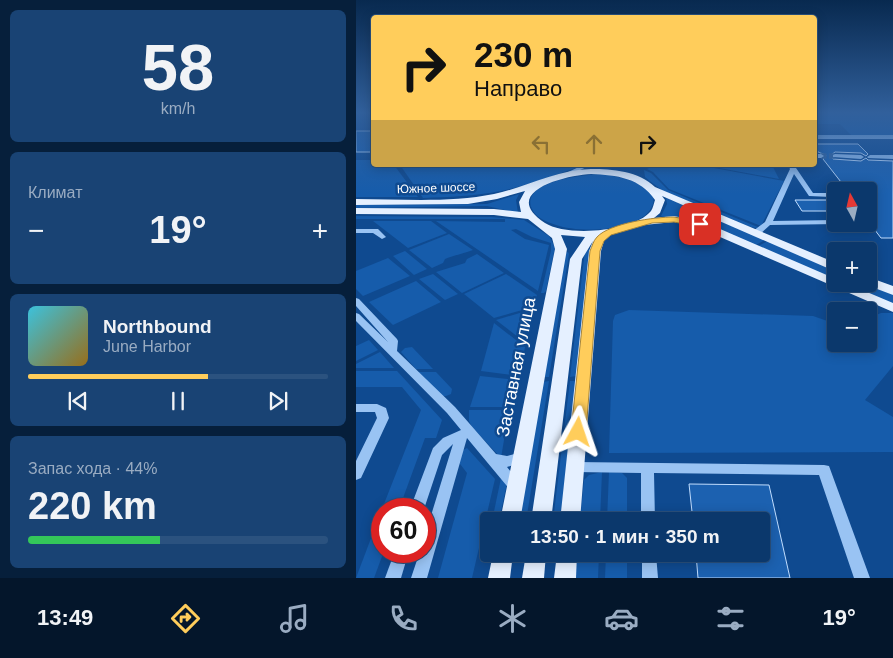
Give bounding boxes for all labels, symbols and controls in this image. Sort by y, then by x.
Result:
text: 58 [142,31,214,104]
icon: right [391,35,456,100]
text: 230 m [474,35,573,74]
text: Направо [474,76,562,101]
text: km/h [161,100,195,117]
icon: left [527,130,555,158]
icon: ahead [580,130,608,158]
icon: right [633,130,661,158]
street label: Южное шоссе [397,180,476,196]
north arrow [827,182,877,232]
map controls [827,182,877,352]
text: Климат [28,184,82,201]
pin [679,203,721,245]
text: 19° [149,209,207,251]
icon: arrive [686,210,714,238]
text: − [28,215,44,246]
text: + [312,215,328,246]
button: + [827,242,877,292]
street label: Заставная улица [493,295,540,438]
button: − [827,302,877,352]
text: Northbound [103,316,212,337]
text: June Harbor [103,338,191,355]
icon: previous [64,387,92,415]
icon: pause [164,387,192,415]
icon: next [264,387,292,415]
position arrow [551,405,603,457]
text: Запас хода · 44% [28,460,157,477]
text: 220 km [28,485,157,527]
speed limit sign: 60 [371,498,436,563]
text: 13:50 · 1 мин · 350 m [530,526,720,547]
icon: directions [168,601,203,636]
icon: music [277,601,312,636]
icon: phone [386,601,421,636]
icon: climate [495,601,530,636]
icon: car [604,601,639,636]
icon: filters [713,601,748,636]
text: 13:49 [37,605,93,630]
text: 19° [823,605,856,630]

